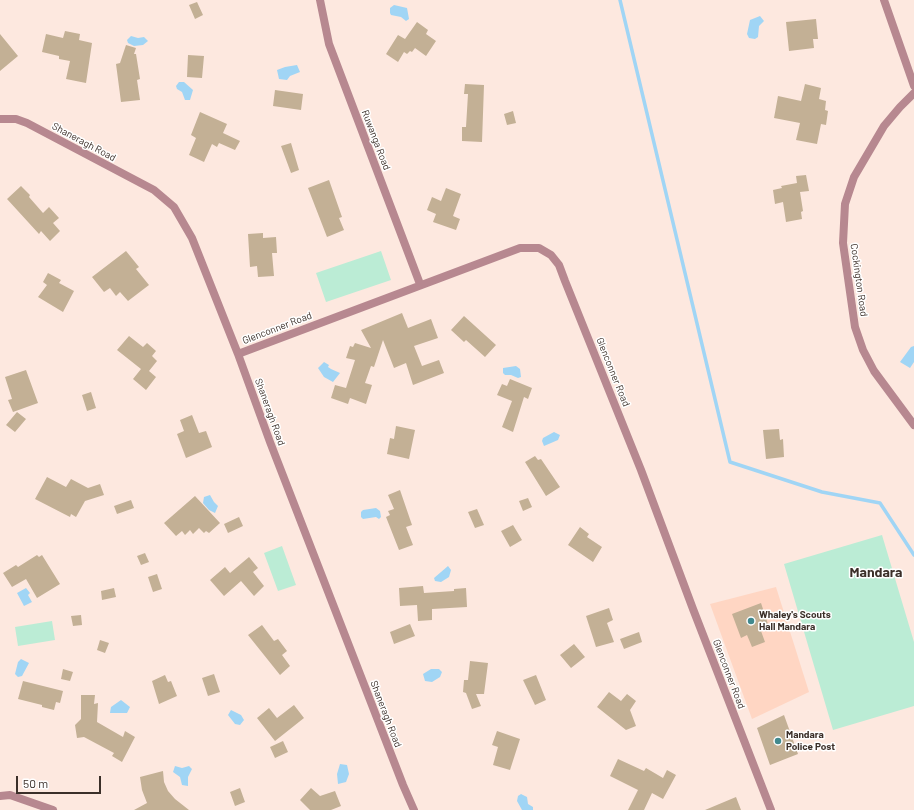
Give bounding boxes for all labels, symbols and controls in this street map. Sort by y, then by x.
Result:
street label: Ruwanga Road [359,108,393,172]
street label: Shaneragh Road [50,120,118,164]
street label: Cockington Road [848,243,870,317]
street label: Glenconner Road [241,309,313,347]
street label: Glenconner Road [594,336,632,408]
street label: Shaneragh Road [252,377,288,447]
district label: Mandara [849,564,903,580]
place label: Whaley's Scouts Hall Mandara [759,609,831,632]
marker: Whaley's Scouts Hall Mandara [746,616,756,626]
street label: Glenconner Road [710,638,748,710]
street label: Shaneragh Road [368,679,404,749]
place label: Mandara Police Post [786,729,835,752]
marker: Mandara Police Post [773,736,783,746]
scale bar [18,768,103,794]
text: 50 m [23,776,48,790]

